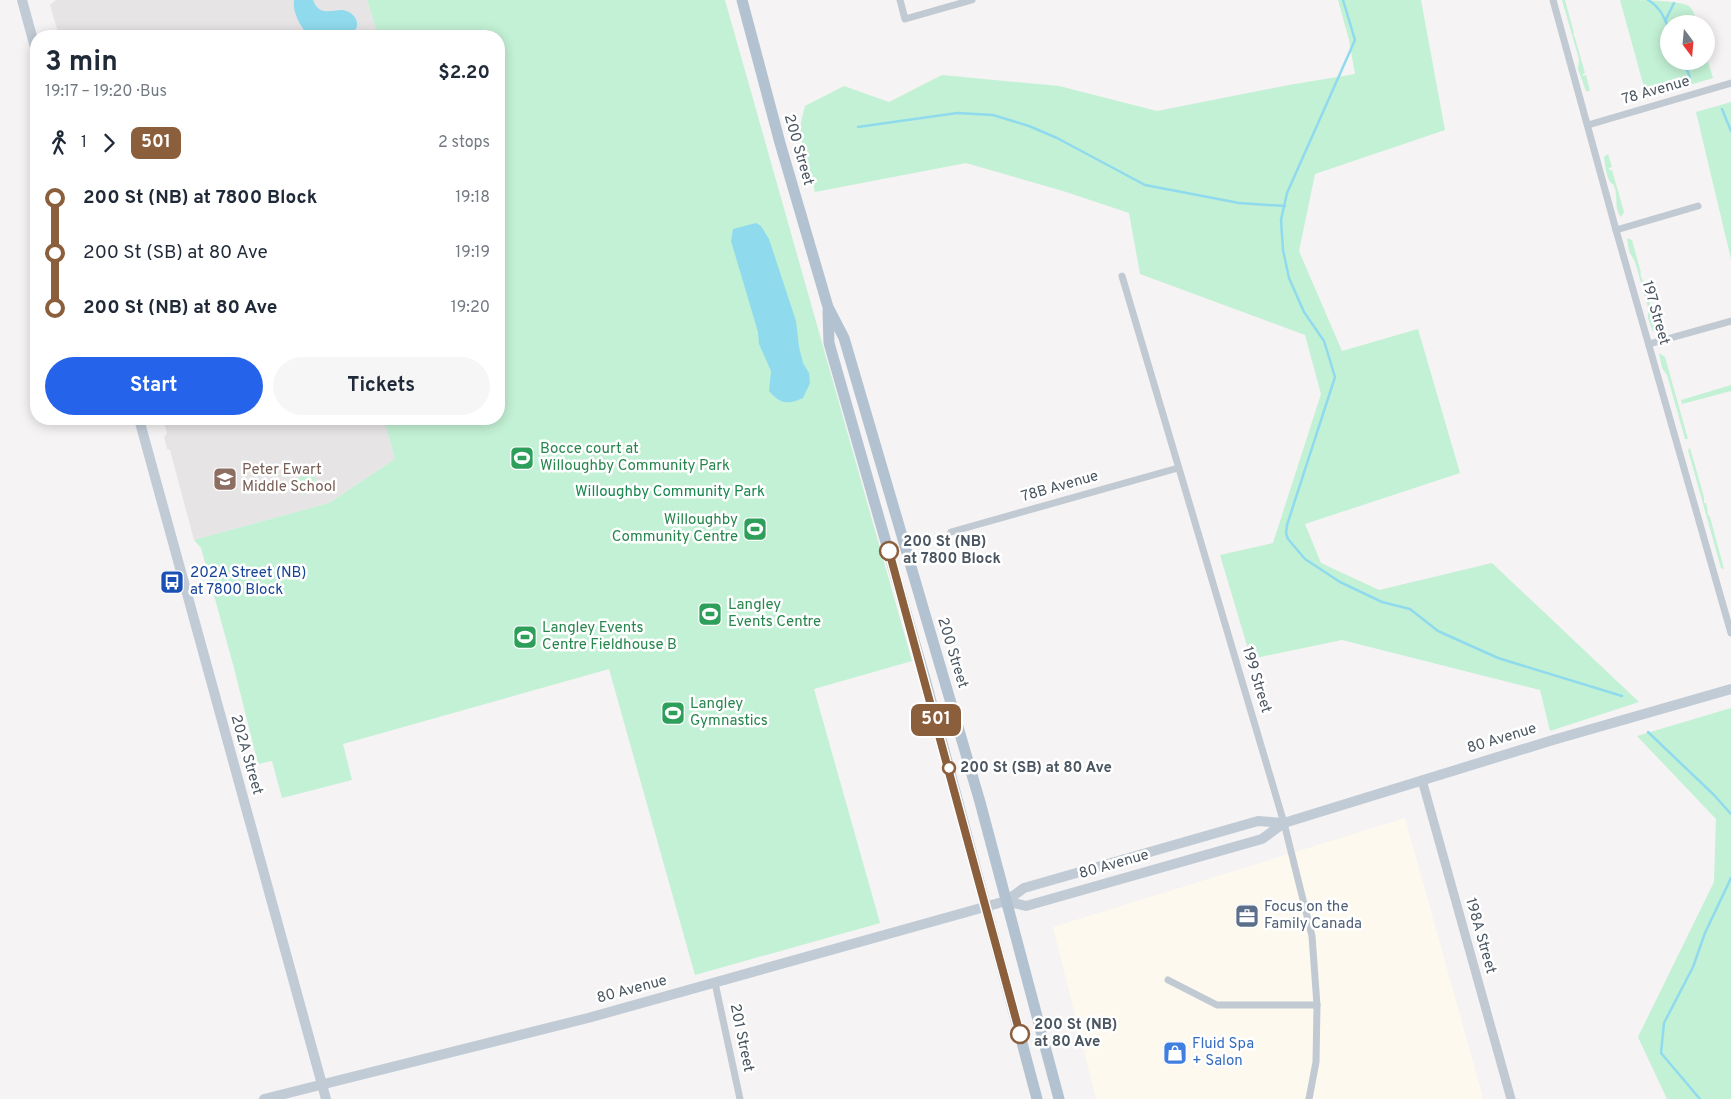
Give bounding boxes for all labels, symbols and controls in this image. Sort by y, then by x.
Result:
north arrow [1660,15,1715,70]
map controls [1660,15,1715,70]
text: 3 min [45,45,118,81]
text: $2.20 [438,61,490,85]
street label: 78 Avenue [1620,72,1692,110]
text: 19:17 – 19:20 · Bus [45,82,167,102]
street label: 200 Street [779,112,817,188]
icon: walk [45,129,73,157]
icon: forward [95,129,123,157]
text: 501 [141,131,171,154]
text: 1 [81,133,87,153]
text: 2 stops [438,133,490,153]
text: 200 St (NB) at 7800 Block [83,186,317,210]
text: 19:18 [455,188,490,208]
text: 200 St (SB) at 80 Ave [83,241,268,265]
text: 19:19 [455,243,490,263]
street label: 197 Street [1637,279,1673,347]
text: 200 St (NB) at 80 Ave [83,296,277,320]
text: 19:20 [451,298,490,318]
button: Start [45,357,263,415]
button: Tickets [273,357,490,415]
place label: Bocce court at Willoughby Community Park [540,440,730,476]
sports icon: Bocce court at Willoughby Community Park [509,445,535,471]
place label: Peter Ewart Middle School [242,461,336,497]
school or university icon: Peter Ewart Middle School [212,466,238,492]
street label: 78B Avenue [1019,467,1101,507]
park label: Willoughby Community Park [575,483,765,502]
place label: Willoughby Community Centre [612,511,738,547]
sports icon: Willoughby Community Centre [742,516,768,542]
place label: 200 St (NB) at 7800 Block [903,533,1001,569]
marker: 200 St (NB) at 7800 Block [879,541,899,561]
place label: 202A Street (NB) at 7800 Block [190,564,306,600]
bus stop icon: 202A Street (NB) at 7800 Block [159,569,185,595]
place label: Langley Events Centre [728,596,821,632]
sports icon: Langley Events Centre [697,601,723,627]
street label: 200 Street [932,615,972,691]
place label: Langley Events Centre Fieldhouse B [542,619,677,655]
sports icon: Langley Events Centre Fieldhouse B [512,624,538,650]
street label: 199 Street [1237,645,1275,715]
place label: Langley Gymnastics [690,695,768,731]
sports icon: Langley Gymnastics [660,700,686,726]
line badge: 501 [907,704,965,736]
text: 501 [921,708,951,731]
street label: 202A Street [226,713,266,797]
street label: 80 Avenue [1465,719,1539,759]
place label: 200 St (SB) at 80 Ave [960,759,1112,778]
marker: 200 St (SB) at 80 Ave [942,761,956,775]
street label: 80 Avenue [1077,846,1151,884]
street label: 198A Street [1460,896,1500,976]
place label: Focus on the Family Canada [1264,898,1362,934]
office icon: Focus on the Family Canada [1234,903,1260,929]
street label: 80 Avenue [595,972,669,1008]
street label: 201 Street [725,1002,757,1074]
place label: 200 St (NB) at 80 Ave [1034,1016,1117,1052]
marker: 200 St (NB) at 80 Ave [1010,1024,1030,1044]
place label: Fluid Spa + Salon [1192,1035,1254,1071]
shop icon: Fluid Spa + Salon [1162,1040,1188,1066]

